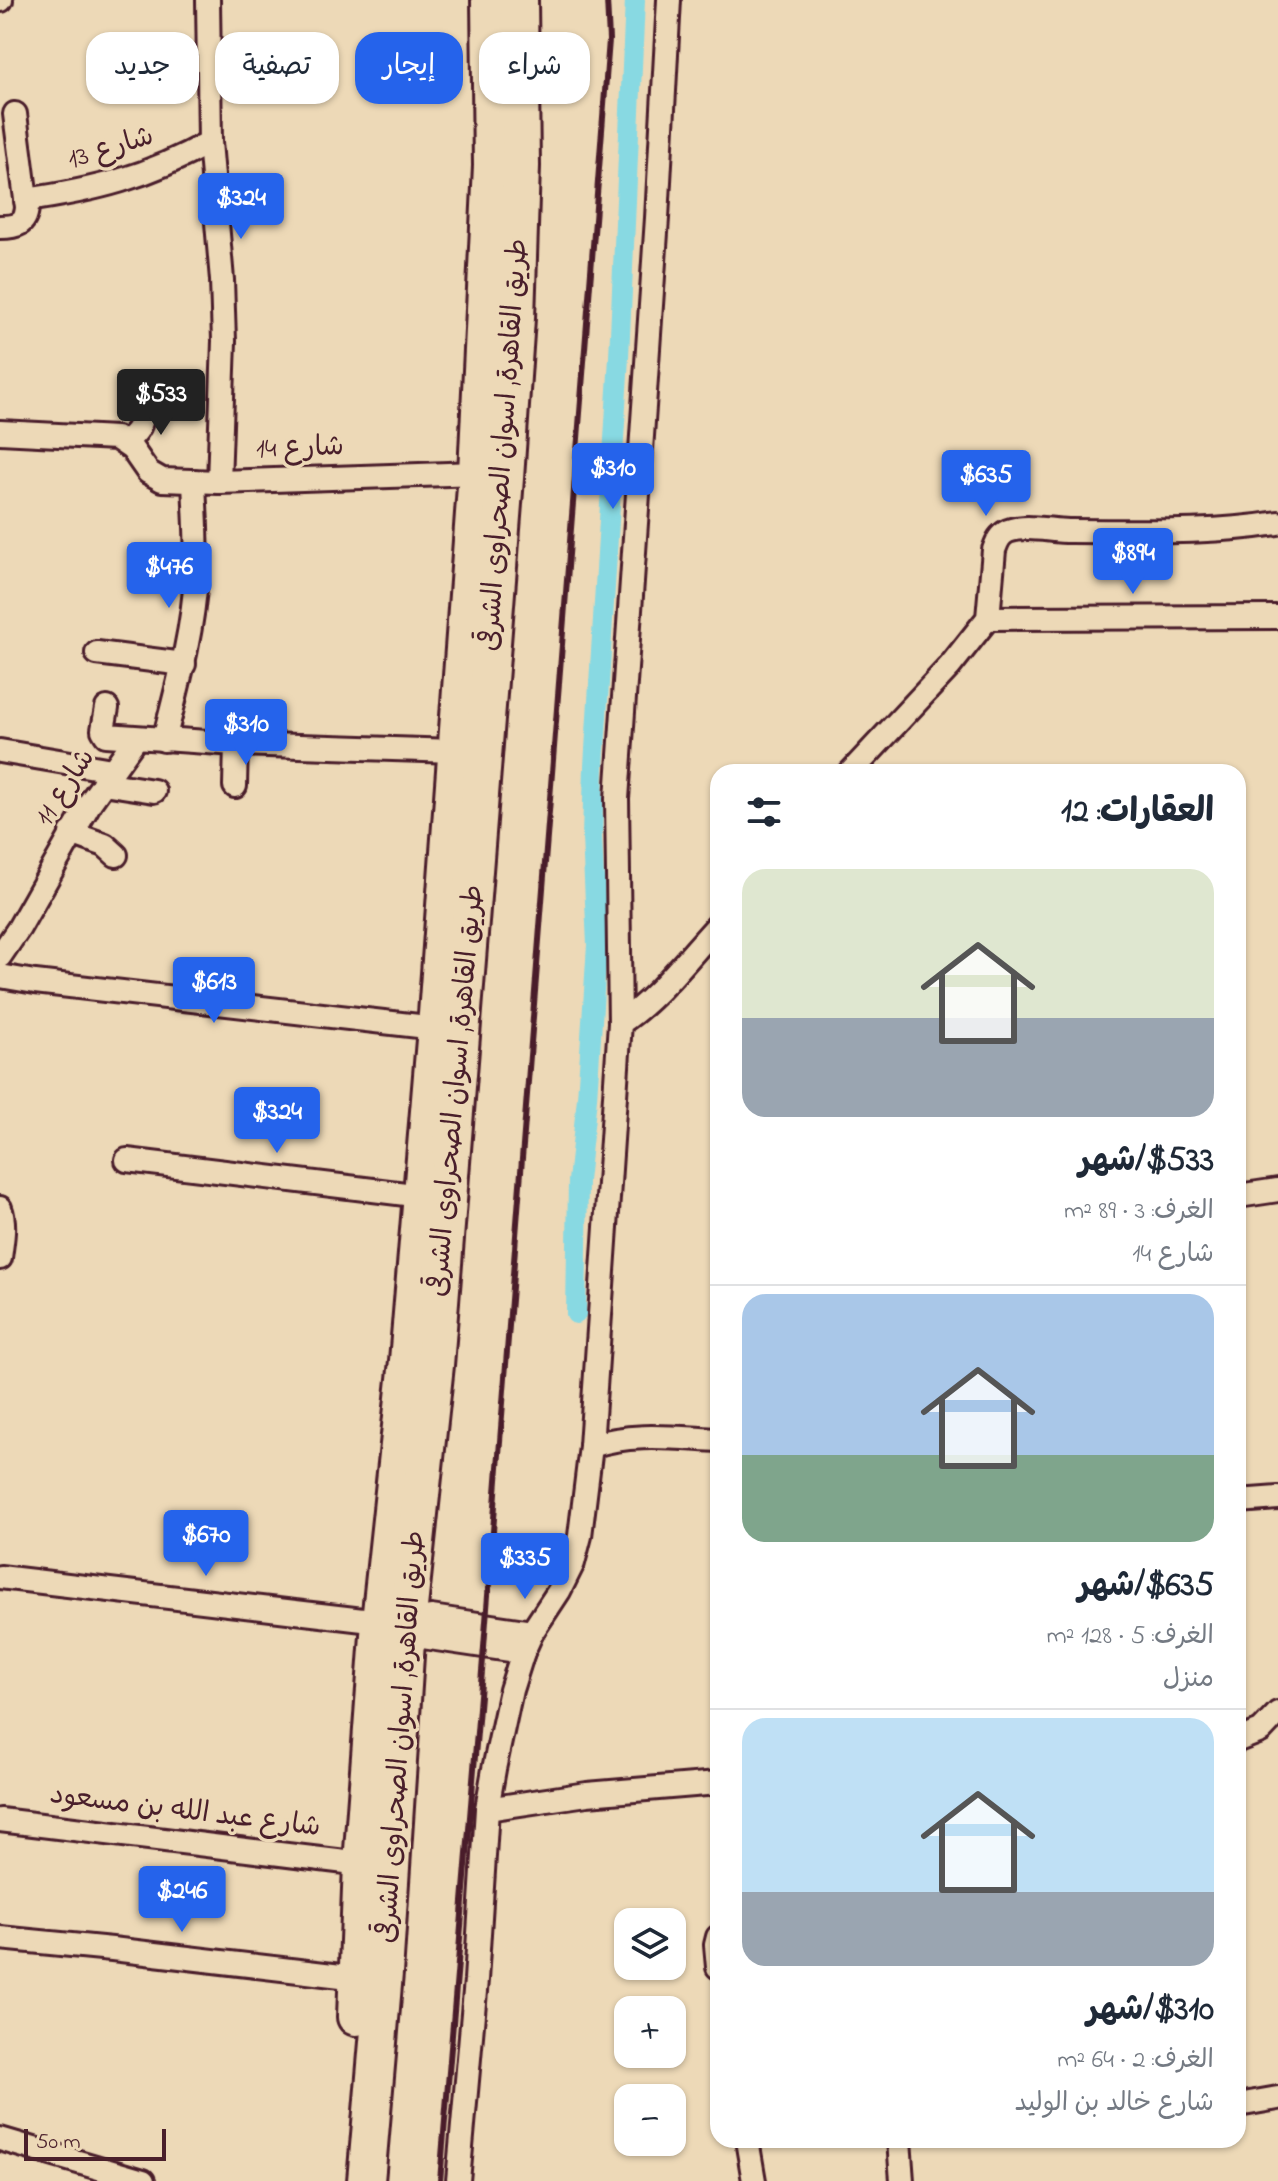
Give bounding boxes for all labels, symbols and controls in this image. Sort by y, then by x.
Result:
chip: جديد [86,32,199,104]
chip: تصفية [215,32,339,104]
chip: إيجار [355,32,463,104]
chip: شراء [479,32,590,104]
street label: شارع 13 [63,117,159,181]
pin: $324 [194,173,288,241]
text: $324 [216,180,266,218]
street label: طريق القاهرة, اسوان الصحراوى الشرقى [470,237,540,653]
pin: $533 [114,369,208,437]
text: $533 [135,376,187,414]
street label: شارع 14 [255,427,345,471]
pin: $310 [566,443,660,511]
text: $310 [590,450,636,488]
pin: $635 [939,450,1033,518]
text: $635 [960,457,1012,495]
pin: $894 [1086,528,1180,596]
text: $894 [1111,535,1155,573]
pin: $476 [122,542,216,610]
text: $476 [145,549,193,587]
pin: $310 [199,699,293,767]
text: $310 [223,706,269,744]
street label: شارع 11 [26,741,106,835]
text: العقارات: 12 [1061,788,1214,838]
icon: filters [742,790,786,834]
street label: طريق القاهرة, اسوان الصحراوى الشرقى [419,883,495,1299]
icon: home [906,921,1050,1065]
pin: $613 [167,957,261,1025]
text: $613 [191,964,237,1002]
pin: $324 [230,1087,324,1155]
text: $324 [252,1094,302,1132]
text: $533/شهر [1079,1137,1214,1187]
text: الغرف: 3 · 89 m² [1064,1193,1214,1231]
text: شارع 14 [1132,1236,1214,1274]
icon: home [906,1346,1050,1490]
pin: $670 [159,1510,253,1578]
text: $670 [181,1517,231,1555]
street label: طريق القاهرة, اسوان الصحراوى الشرقى [367,1529,437,1945]
pin: $335 [478,1533,572,1601]
text: $335 [499,1540,551,1578]
text: $635/شهر [1078,1562,1214,1612]
text: الغرف: 5 · 128 m² [1047,1618,1214,1656]
text: منزل [1163,1661,1214,1699]
icon: home [906,1770,1050,1914]
street label: شارع عبد الله بن مسعود [47,1775,323,1849]
pin: $246 [135,1866,229,1934]
text: $246 [157,1873,207,1911]
map controls [614,1908,686,2156]
button: layers [614,1908,686,1980]
text: $310/شهر [1087,1986,1214,2036]
button: + [614,1996,686,2068]
text: الغرف: 2 · 64 m² [1057,2042,1214,2080]
button: − [614,2084,686,2156]
text: شارع خالد بن الوليد [1015,2085,1214,2123]
scale bar [24,2125,166,2161]
text: 50 m [36,2127,81,2159]

